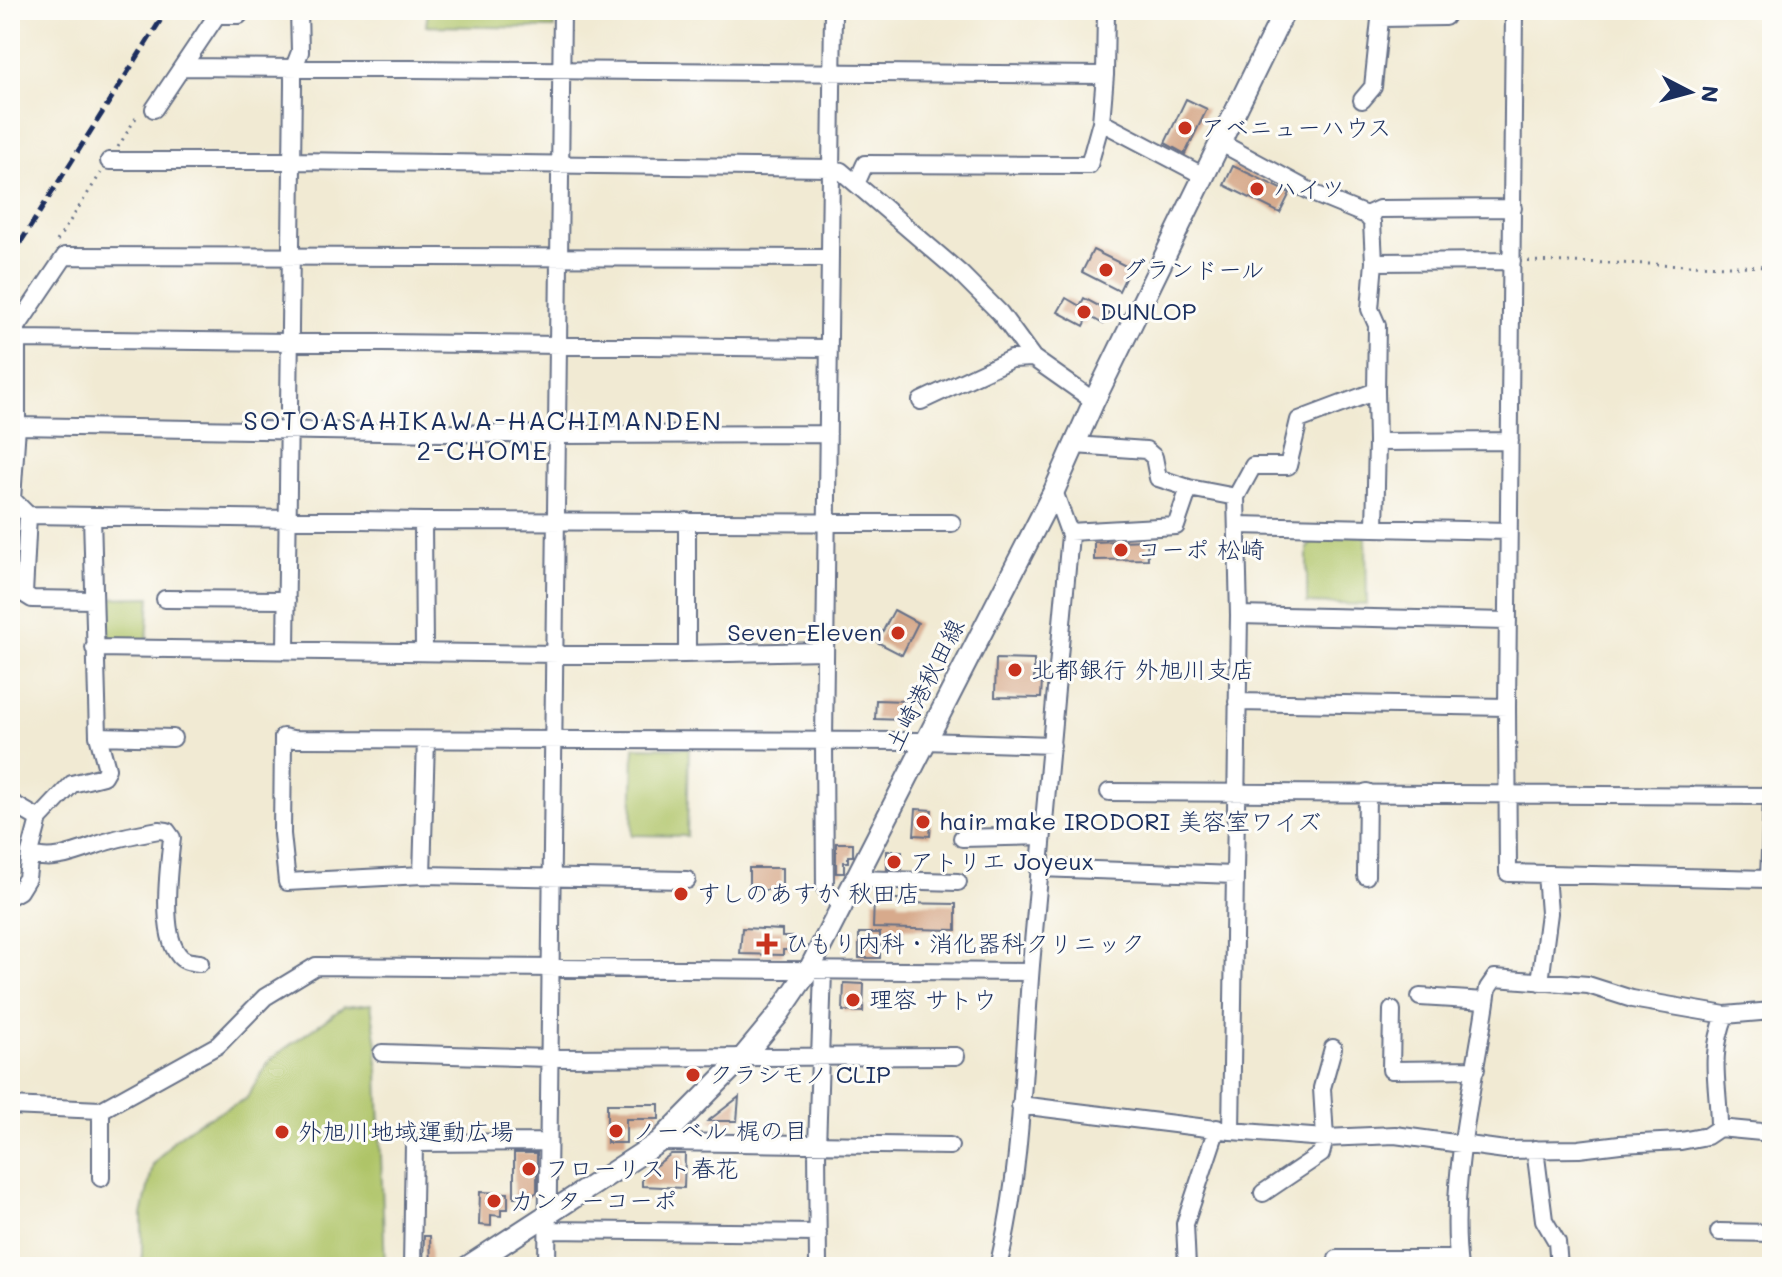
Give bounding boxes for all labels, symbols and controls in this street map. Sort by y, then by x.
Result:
north arrow [1650,52,1730,132]
text: N [1695,84,1726,104]
place label: アベニューハウス [1201,111,1392,142]
marker: アベニューハウス [1176,119,1194,137]
place label: ハイツ [1273,172,1345,203]
marker: ハイツ [1248,180,1266,198]
place label: グランドール [1122,253,1265,284]
marker: グランドール [1097,261,1115,279]
place label: DUNLOP [1100,295,1197,326]
marker: DUNLOP [1075,303,1093,321]
district label: SOTOASAHIKAWA-HACHIMANDEN 2-CHOME [243,403,723,467]
place label: コーポ 松崎 [1137,533,1265,564]
marker: コーポ 松崎 [1112,541,1130,559]
street label: 土崎港秋田線 [877,613,970,756]
place label: Seven-Eleven [727,616,882,647]
marker: Seven-Eleven [889,624,907,642]
place label: 北都銀行 外旭川支店 [1031,653,1255,684]
marker: 北都銀行 外旭川支店 [1006,661,1024,679]
place label: hair make IRODORI 美容室ワイズ [939,805,1321,836]
marker: hair make IRODORI 美容室ワイズ [914,813,932,831]
place label: アトリエ Joyeux [910,845,1094,876]
marker: アトリエ Joyeux [885,853,903,871]
place label: すしのあすか 秋田店 [697,877,920,908]
marker: すしのあすか 秋田店 [672,885,690,903]
place label: ひもり内科・消化器科クリニック [785,927,1145,958]
marker: ひもり内科・消化器科クリニック [756,933,778,955]
place label: 理容 サトウ [869,983,997,1014]
marker: 理容 サトウ [844,991,862,1009]
place label: クラシモノ CLIP [709,1058,891,1089]
marker: クラシモノ CLIP [684,1066,702,1084]
place label: ノーベル 梶の目 [632,1114,808,1145]
place label: 外旭川地域運動広場 [298,1115,514,1146]
marker: ノーベル 梶の目 [607,1122,625,1140]
marker: 外旭川地域運動広場 [273,1123,291,1141]
place label: フローリスト春花 [545,1152,739,1183]
marker: フローリスト春花 [520,1160,538,1178]
place label: カンターコーポ [510,1184,677,1215]
marker: カンターコーポ [485,1192,503,1210]

